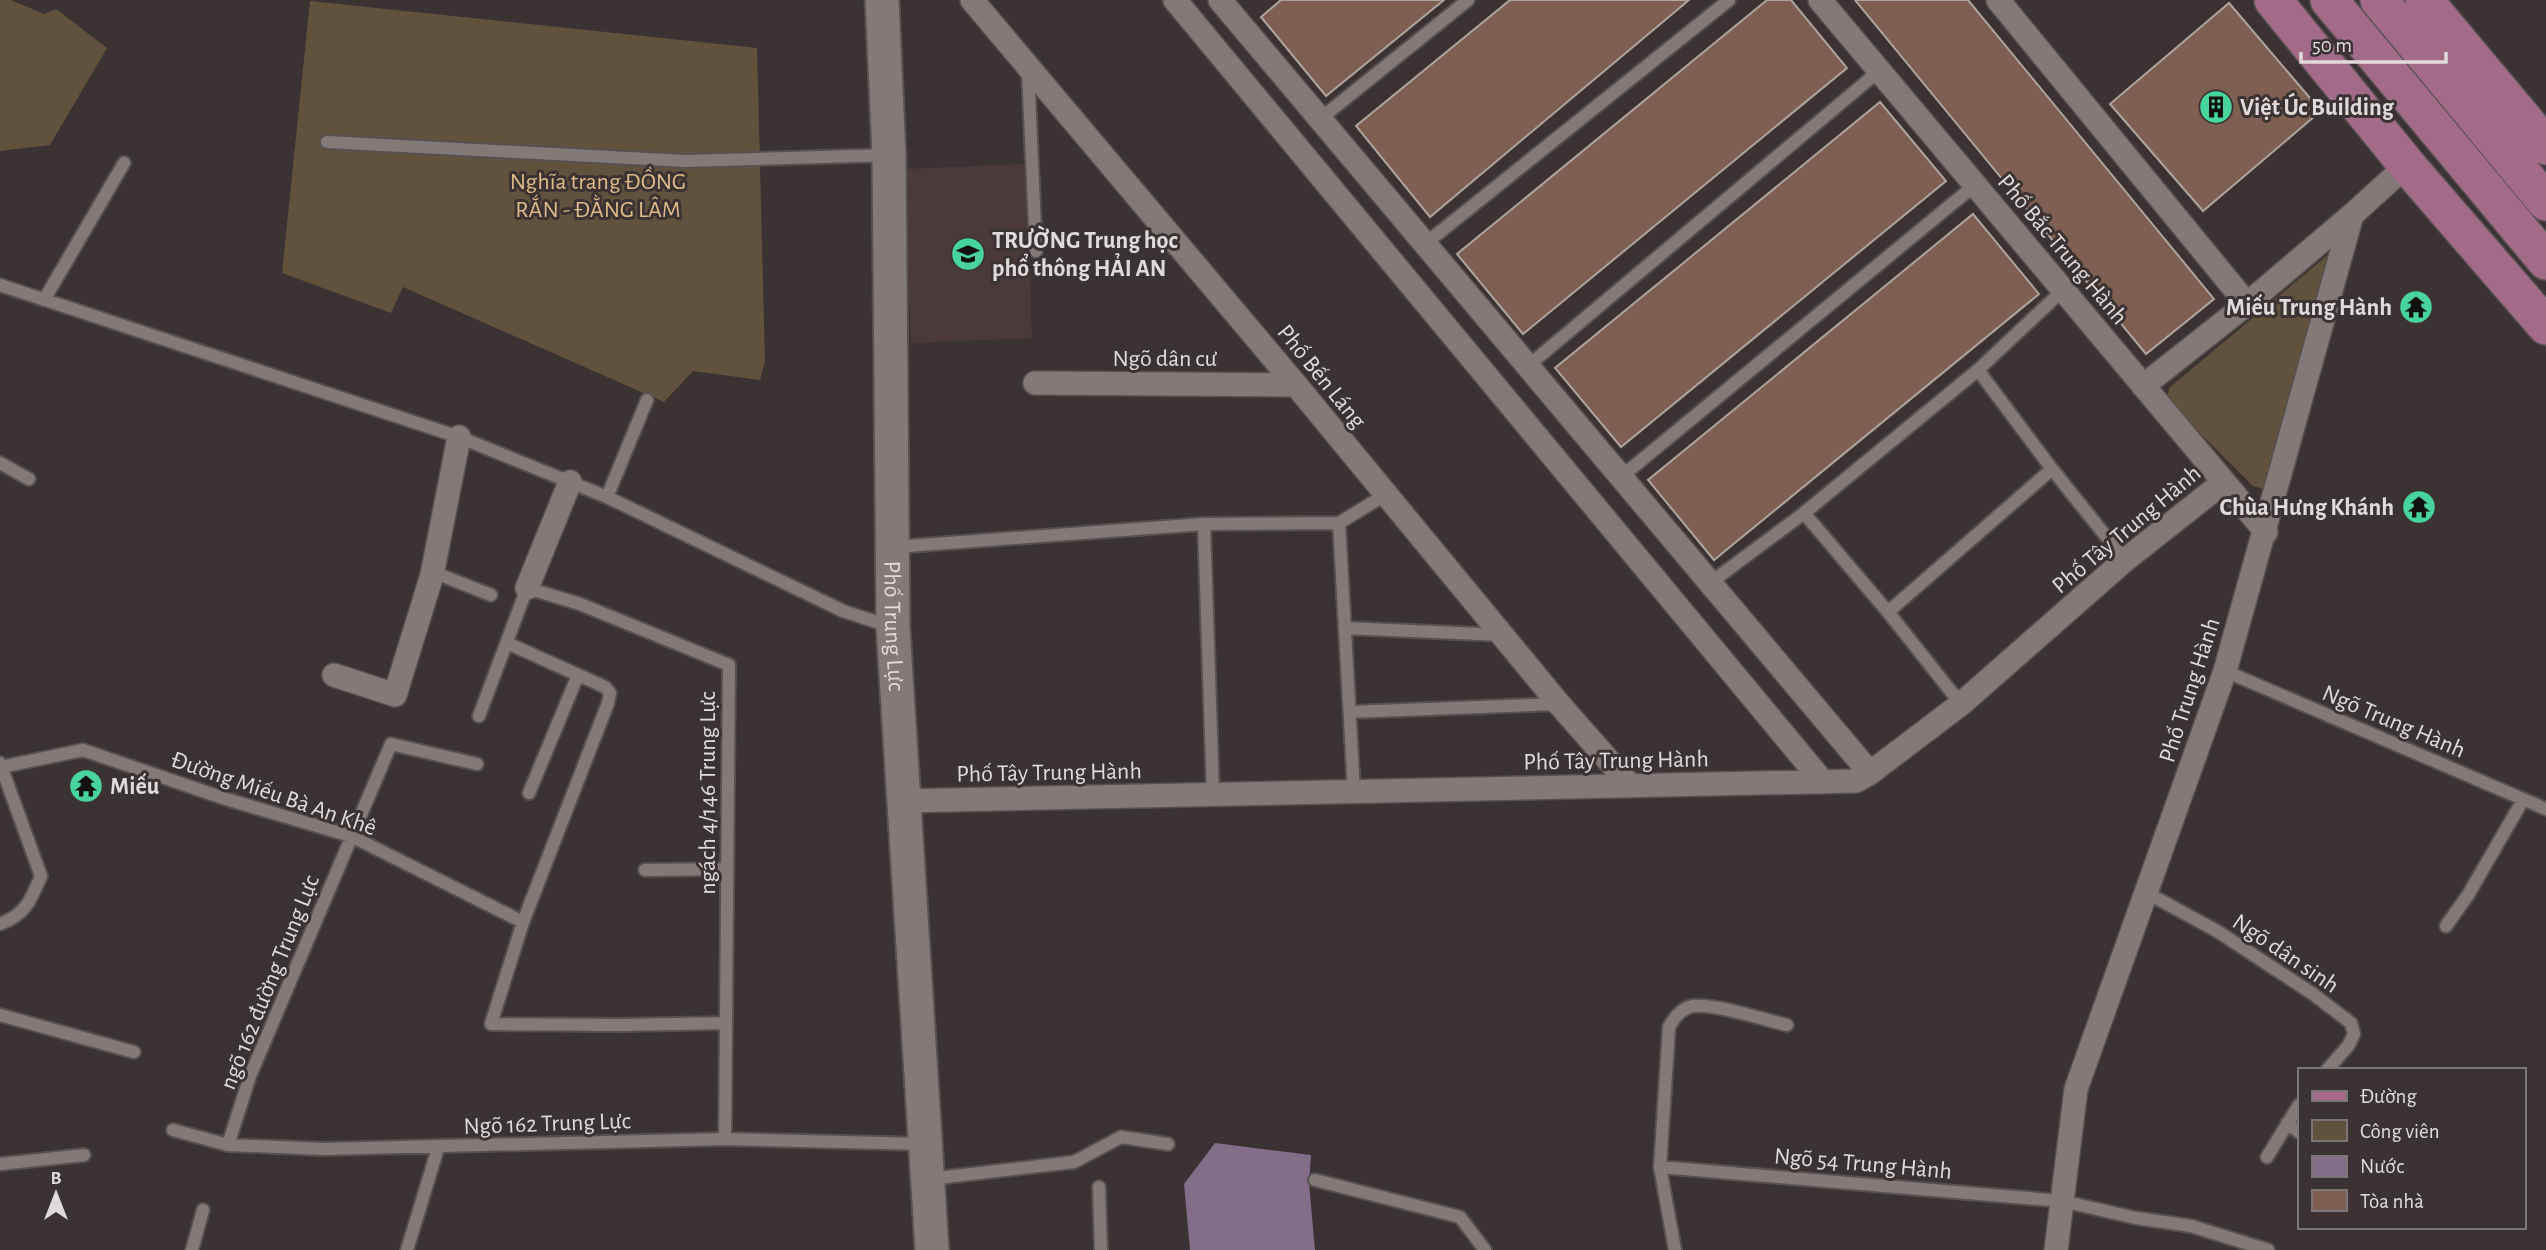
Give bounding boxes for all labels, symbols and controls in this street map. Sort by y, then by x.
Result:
scale bar [2301,21,2446,65]
text: 50 m [2312,35,2352,56]
building icon: Việt Úc Building [2197,88,2235,126]
place label: Việt Úc Building [2240,92,2395,120]
park label: Nghĩa trang ĐỒNG RẮN - ĐẰNG LÂM [510,166,686,222]
street label: Phố Bắc Trung Hành [1993,170,2132,329]
place label: TRƯỜNG Trung học phổ thông HẢI AN [992,225,1178,281]
school or university icon: TRƯỜNG Trung học phổ thông HẢI AN [949,235,987,273]
temple icon: Miếu Trung Hành [2397,288,2435,326]
place label: Miếu Trung Hành [2226,294,2392,320]
street label: Phố Bến Láng [1272,320,1370,433]
street label: Ngõ dân cư [1113,347,1218,371]
street label: Phố Tây Trung Hành [2048,461,2205,599]
temple icon: Chùa Hưng Khánh [2400,488,2438,526]
place label: Chùa Hưng Khánh [2219,496,2394,520]
street label: Phố Trung Lực [879,561,908,692]
street label: Phố Trung Hành [2155,615,2225,766]
street label: Ngõ Trung Hành [2319,681,2469,763]
street label: ngách 4/146 Trung Lực [696,691,720,895]
street label: Phố Tây Trung Hành [1523,747,1709,775]
street label: Đường Miếu Bà An Khê [168,748,379,840]
street label: Phố Tây Trung Hành [956,759,1142,787]
temple icon: Miếu [67,767,105,805]
place label: Miếu [110,773,160,799]
street label: ngõ 162 đường Trung Lực [216,872,324,1093]
street label: Ngõ dân sinh [2228,910,2343,998]
legend [2298,1068,2525,1229]
text: Đường [2360,1086,2417,1107]
street label: Ngõ 162 Trung Lực [463,1109,631,1139]
text: Công viên [2360,1121,2440,1142]
street label: Ngõ 54 Trung Hành [1773,1144,1953,1184]
text: Nước [2360,1156,2404,1177]
north arrow [21,1159,91,1229]
text: B [50,1169,62,1188]
text: Tòa nhà [2360,1191,2424,1212]

